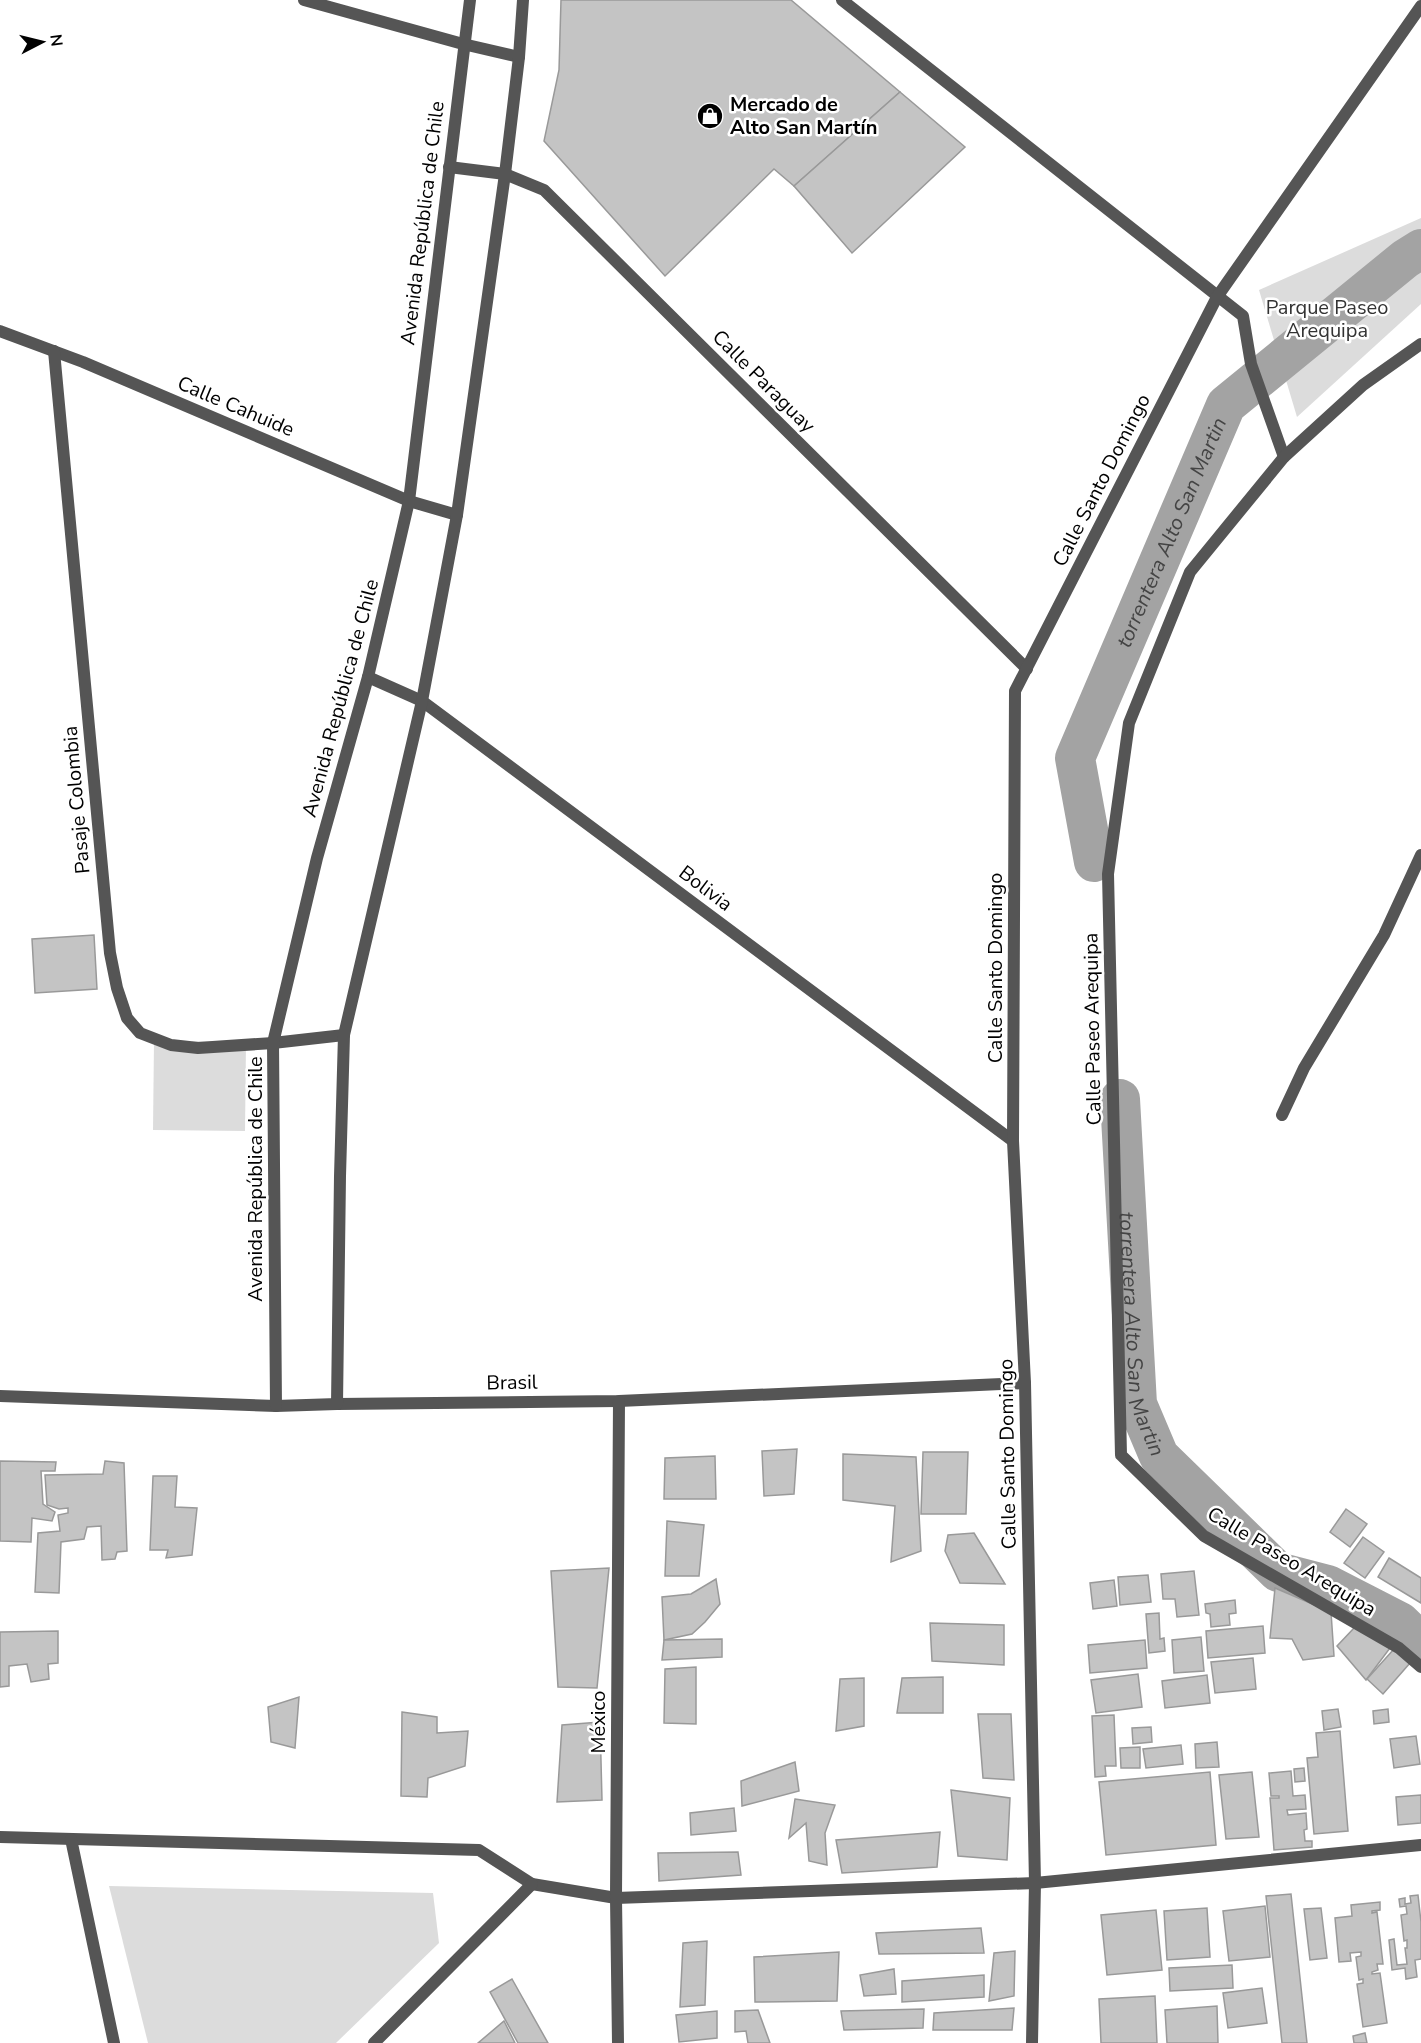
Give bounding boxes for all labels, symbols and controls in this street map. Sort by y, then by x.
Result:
north arrow [12,12,72,72]
text: N [44,33,68,48]
place label: Mercado de Alto San Martín [730,91,877,141]
street label: Avenida República de Chile [394,100,451,347]
shop icon: Mercado de Alto San Martín [695,101,725,131]
park label: Parque Paseo Arequipa [1266,294,1388,344]
street label: Calle Paraguay [706,324,822,439]
street label: Calle Cahuide [173,370,298,443]
street label: Calle Santo Domingo [1046,389,1157,571]
water label: torrentera Alto San Martin [1110,413,1233,652]
street label: Avenida República de Chile [296,576,385,820]
street label: Pasaje Colombia [57,725,96,875]
street label: Bolivia [673,859,738,917]
street label: Calle Santo Domingo [982,873,1009,1063]
street label: Calle Paseo Arequipa [1077,932,1108,1126]
street label: Avenida República de Chile [242,1056,269,1302]
water label: torrentera Alto San Martin [1112,1211,1172,1461]
street label: Calle Santo Domingo [992,1358,1023,1550]
street label: Brasil [486,1369,538,1396]
street label: Calle Paseo Arequipa [1202,1500,1381,1623]
street label: México [585,1691,612,1753]

